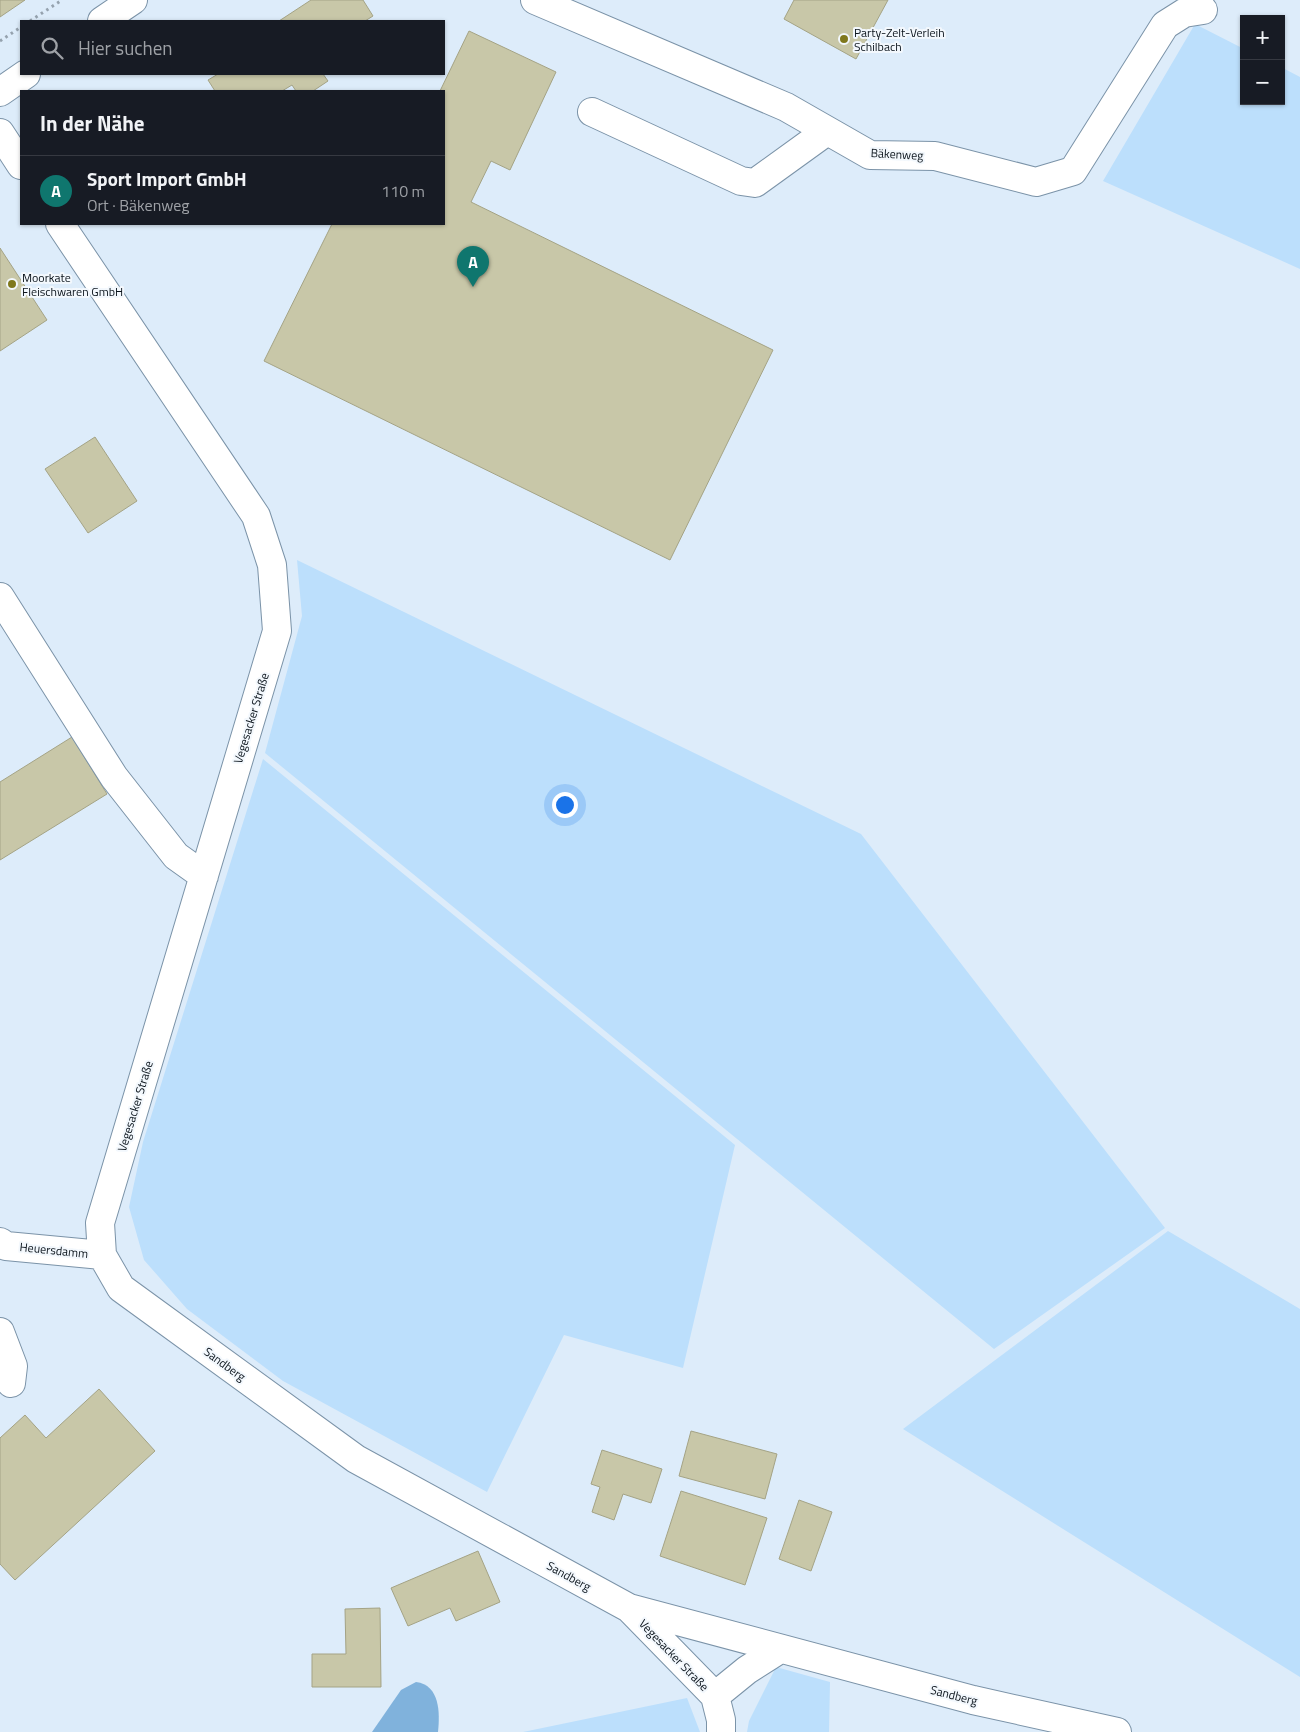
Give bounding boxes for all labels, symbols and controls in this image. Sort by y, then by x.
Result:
map controls [1240,15,1285,105]
button: + [1240,15,1285,60]
search box [20,20,445,75]
place label: Party-Zelt-Verleih Schilbach [854,23,945,56]
text: Hier suchen [78,33,173,62]
marker: Party-Zelt-Verleih Schilbach [838,33,850,45]
icon: search [38,34,66,62]
button: − [1240,60,1285,105]
text: In der Nähe [40,107,145,139]
street label: Bäkenweg [870,143,924,165]
text: Sport Import GmbH [87,164,247,193]
text: A [51,179,61,203]
text: 110 m [381,179,425,203]
text: Ort · Bäkenweg [87,193,190,217]
pin: A [457,246,489,287]
place label: Moorkate Fleischwaren GmbH [22,268,123,301]
marker: Moorkate Fleischwaren GmbH [6,278,18,290]
street label: Vegesacker Straße [228,670,274,766]
your location [552,792,578,818]
street label: Vegesacker Straße [112,1058,158,1154]
street label: Heuersdamm [19,1237,89,1263]
street label: Sandberg [200,1342,250,1386]
street label: Sandberg [543,1556,595,1596]
street label: Vegesacker Straße [635,1615,713,1695]
street label: Sandberg [928,1680,980,1710]

